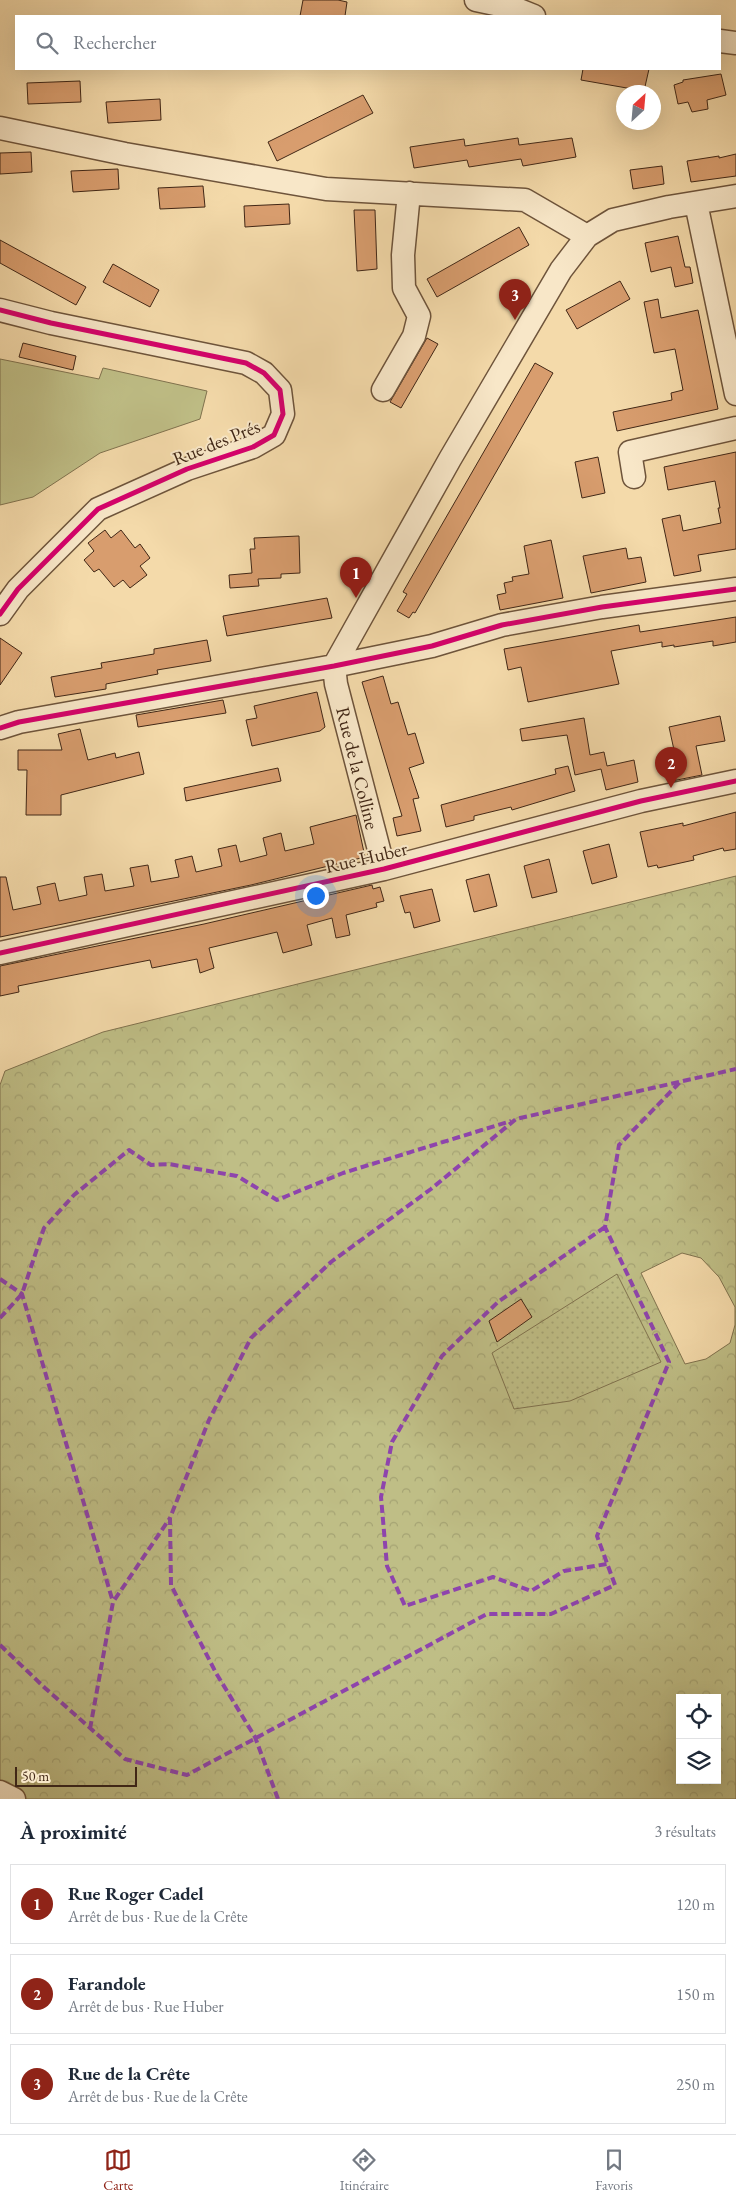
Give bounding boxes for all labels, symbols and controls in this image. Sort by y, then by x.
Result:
search box [15,15,721,70]
icon: search [33,29,61,57]
text: Rechercher [73,30,156,55]
north arrow [616,85,661,130]
pin: 3 [499,279,531,320]
street label: Rue des Prés [169,414,264,471]
pin: 1 [340,557,372,598]
street label: Rue de la Colline [330,704,385,832]
pin: 2 [655,747,687,788]
street label: Rue Huber [323,836,410,879]
your location [303,883,329,909]
map controls [676,1694,721,1784]
button: locate [676,1694,721,1739]
button: layers [676,1739,721,1784]
scale bar [15,1764,138,1787]
text: 50 m [22,1767,49,1785]
text: À proximité [20,1818,127,1845]
text: 3 résultats [654,1821,716,1842]
text: Rue Roger Cadel [68,1881,204,1906]
text: 1 [33,1894,41,1915]
text: 120 m [676,1894,715,1915]
text: Arrêt de bus · Rue de la Crête [68,1906,248,1927]
text: Farandole [68,1971,146,1996]
text: 2 [33,1984,41,2005]
text: 150 m [676,1984,715,2005]
text: Arrêt de bus · Rue Huber [68,1996,224,2017]
text: Rue de la Crête [68,2061,190,2086]
text: 3 [33,2074,41,2095]
text: 250 m [676,2074,715,2095]
text: Arrêt de bus · Rue de la Crête [68,2086,248,2107]
tab: Carte [103,2146,133,2194]
tab: Itinéraire [340,2146,389,2194]
tab: Favoris [595,2146,633,2194]

